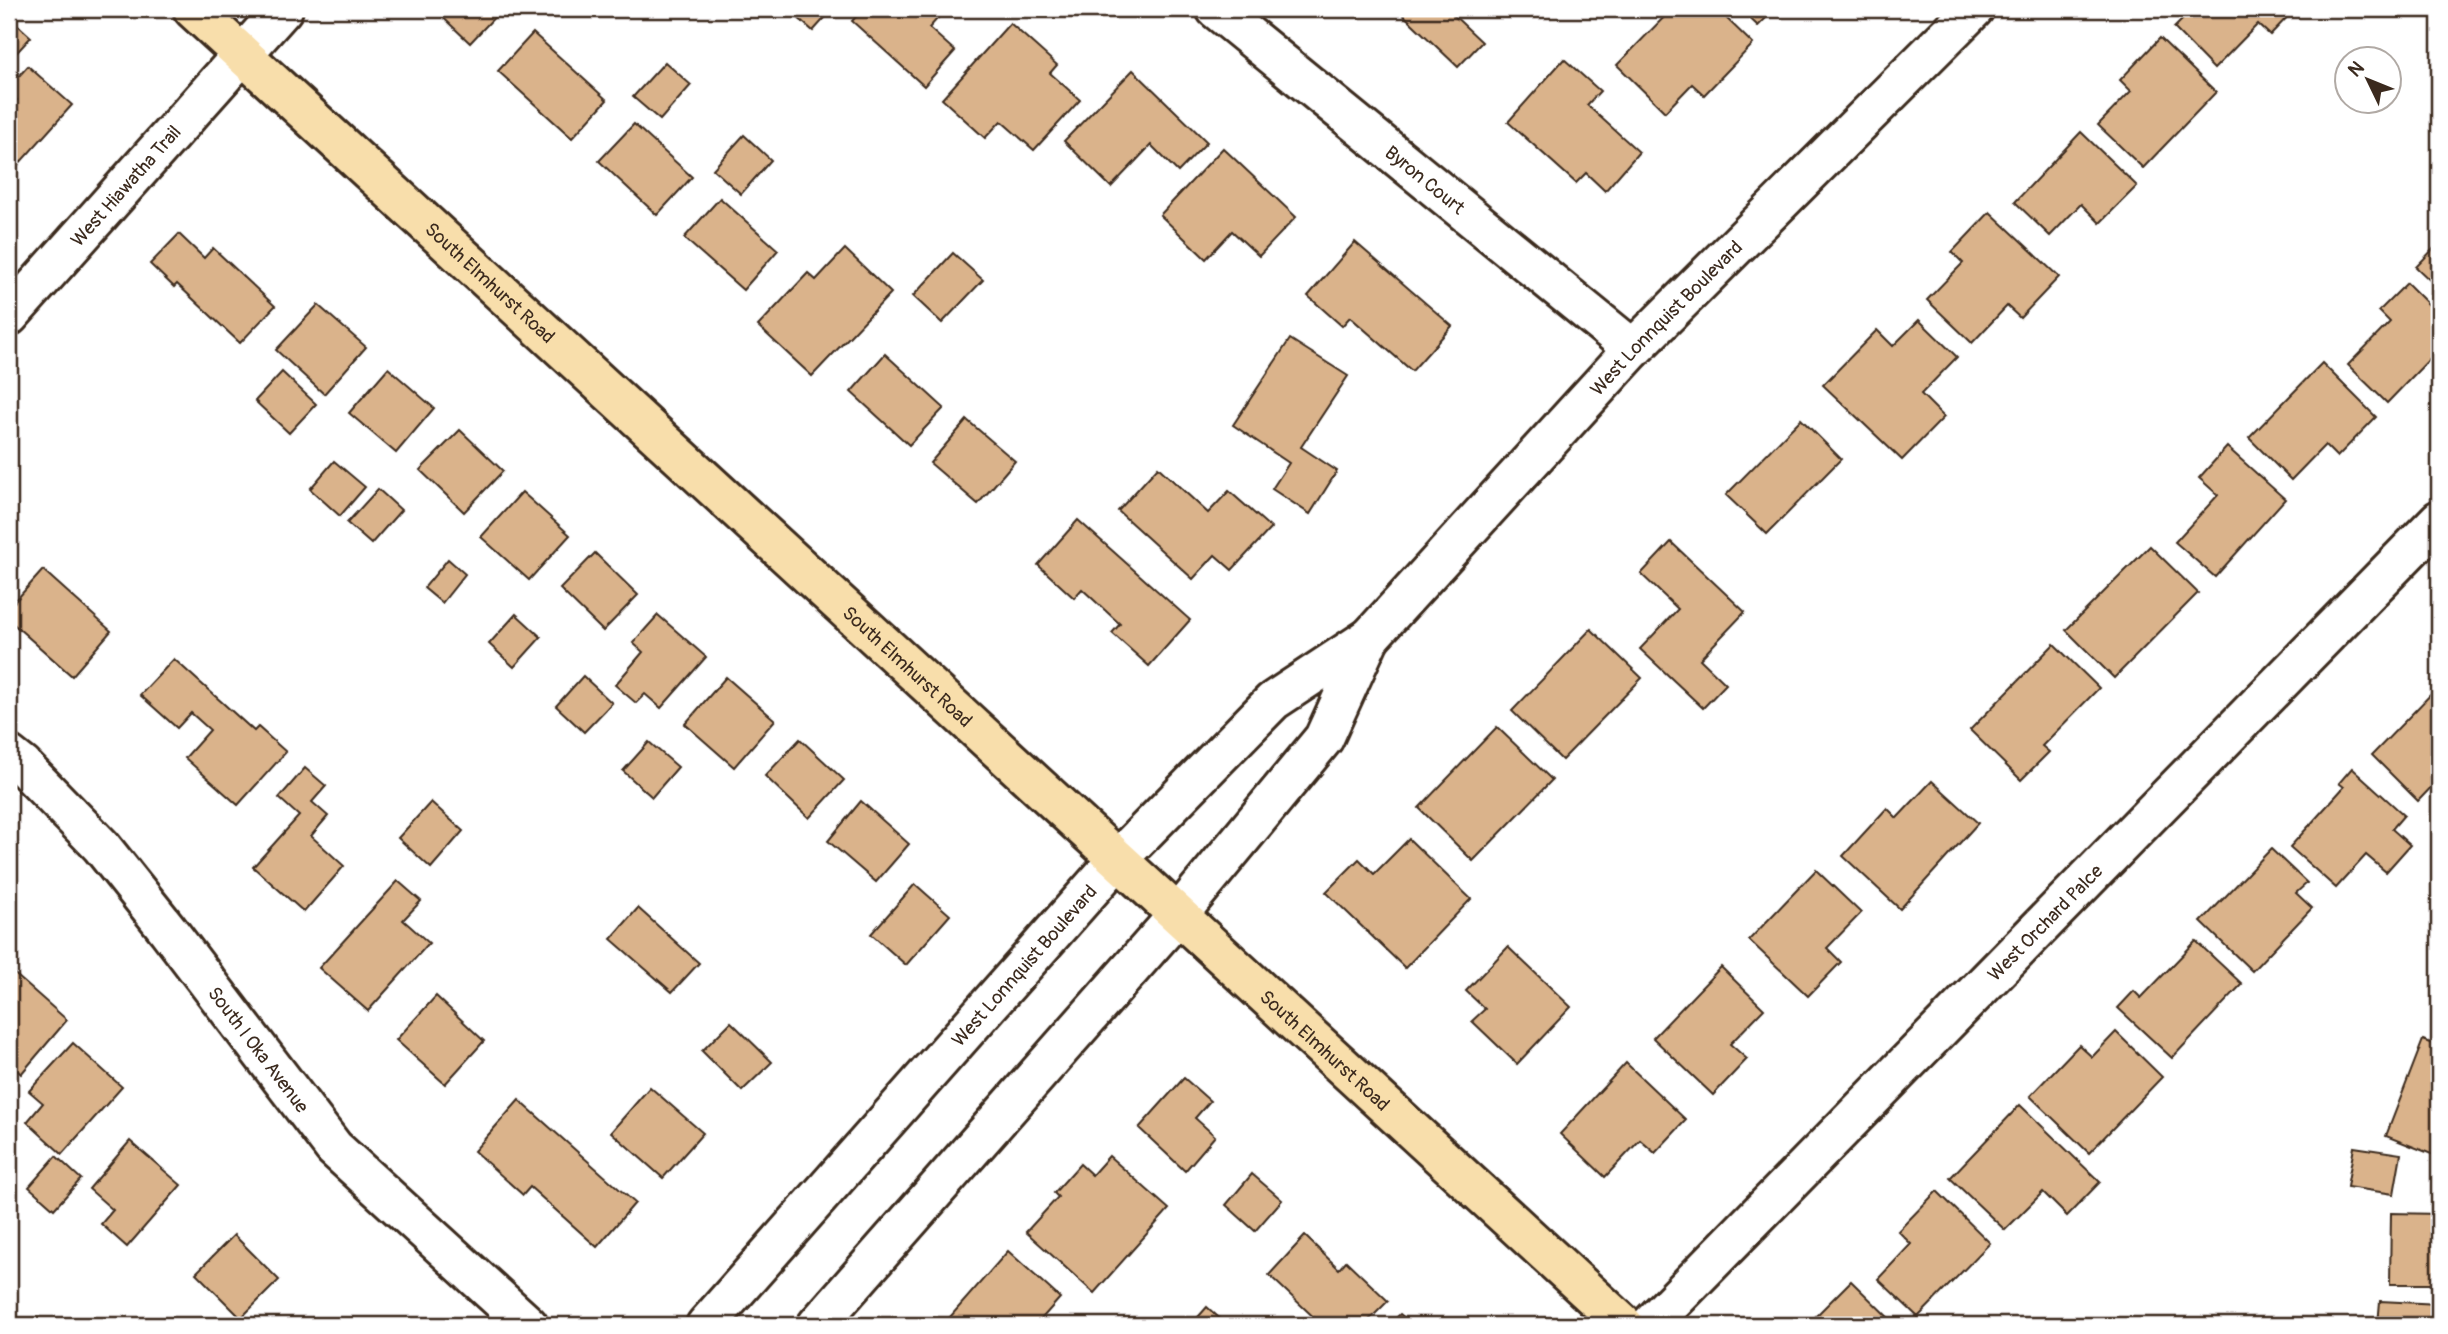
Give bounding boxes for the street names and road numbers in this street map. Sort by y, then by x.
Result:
street label: West Hiawatha Trail [66,121,187,252]
street label: Byron Court [1380,141,1470,220]
street label: South Elmhurst Road [420,218,560,349]
street label: West Lonnquist Boulevard [1585,236,1748,401]
street label: South Elmhurst Road [837,601,977,733]
street label: West Orchard Palce [1983,859,2108,986]
street label: West Lonnquist Boulevard [947,880,1102,1052]
street label: South I Oka Avenue [202,982,314,1118]
street label: South Elmhurst Road [1255,985,1394,1116]

